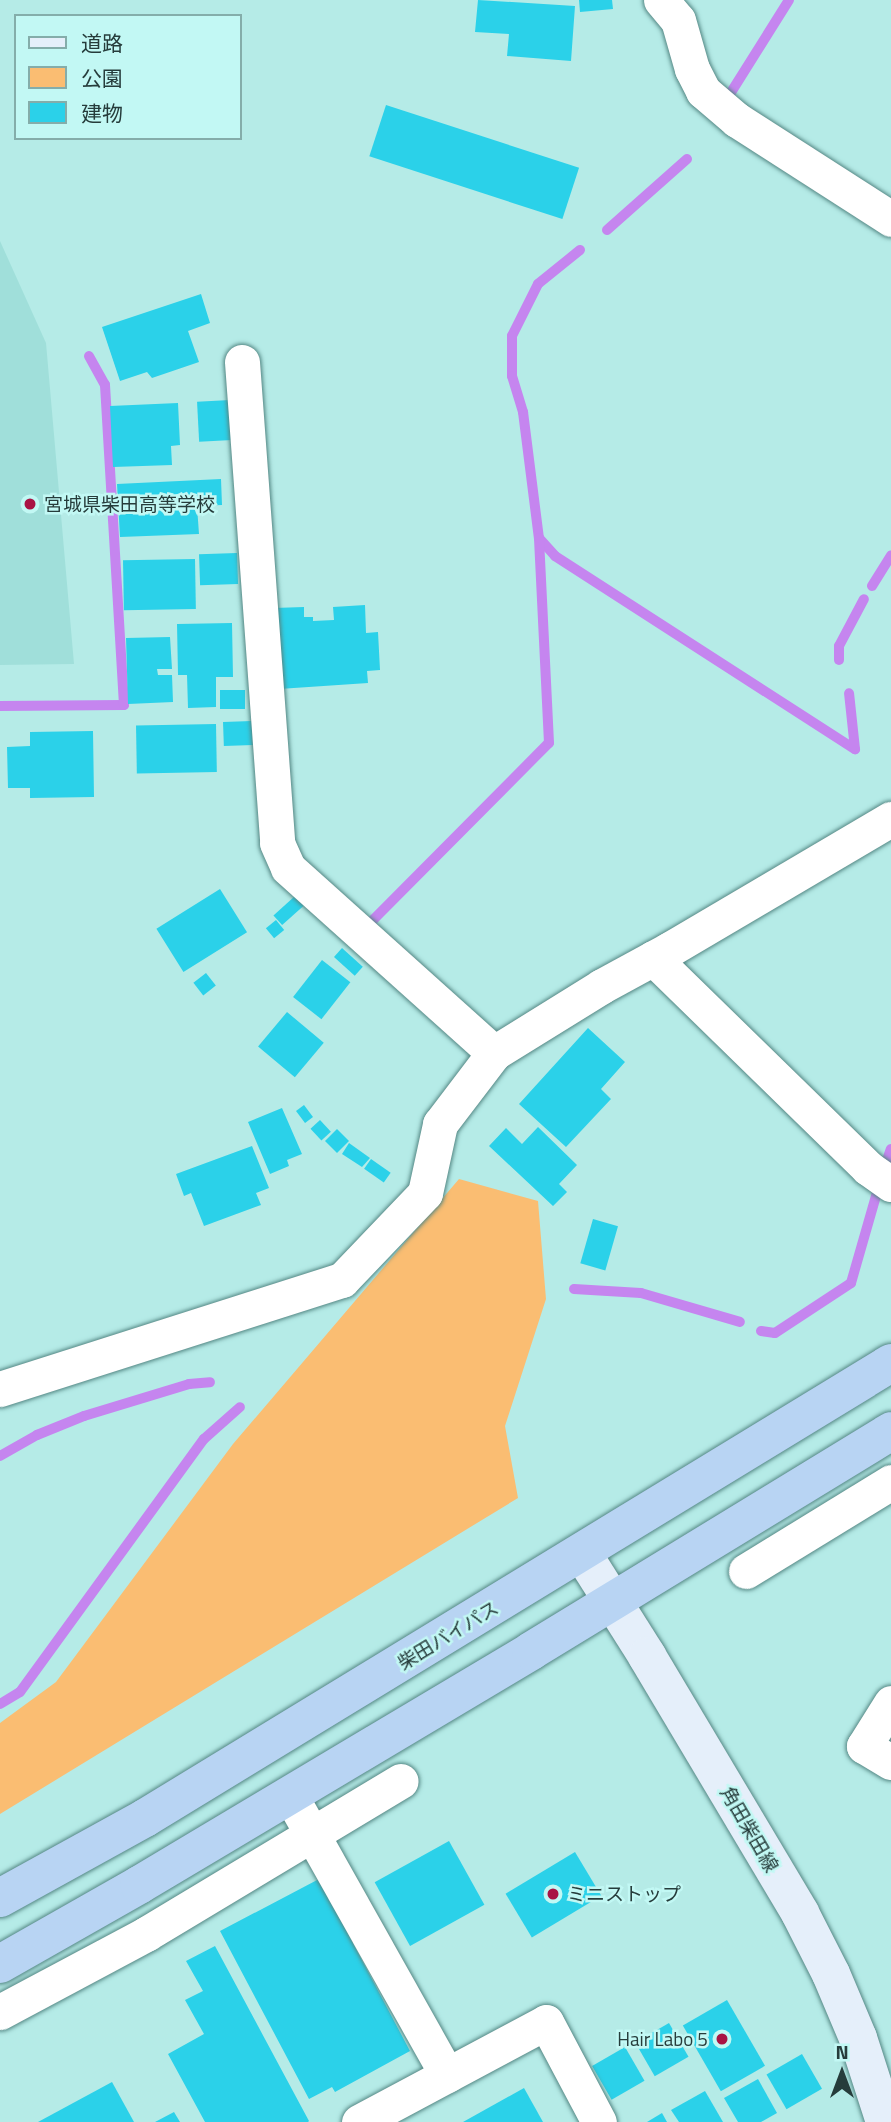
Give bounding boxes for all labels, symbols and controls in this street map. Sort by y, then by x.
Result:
legend [14,14,242,140]
text: 道路 [81,27,123,59]
text: 公園 [81,62,123,94]
text: 建物 [81,97,123,129]
place label: 宮城県柴田高等学校 [44,493,215,515]
marker: 宮城県柴田高等学校 [22,496,38,512]
street label: 柴田バイパス [393,1596,503,1674]
street label: 角田柴田線 [716,1782,784,1876]
place label: ミニストップ [567,1883,681,1905]
marker: ミニストップ [545,1886,561,1902]
place label: Hair Labo 5 [617,2028,708,2050]
marker: Hair Labo 5 [714,2031,730,2047]
text: N [835,2037,849,2066]
north arrow [807,2038,877,2108]

